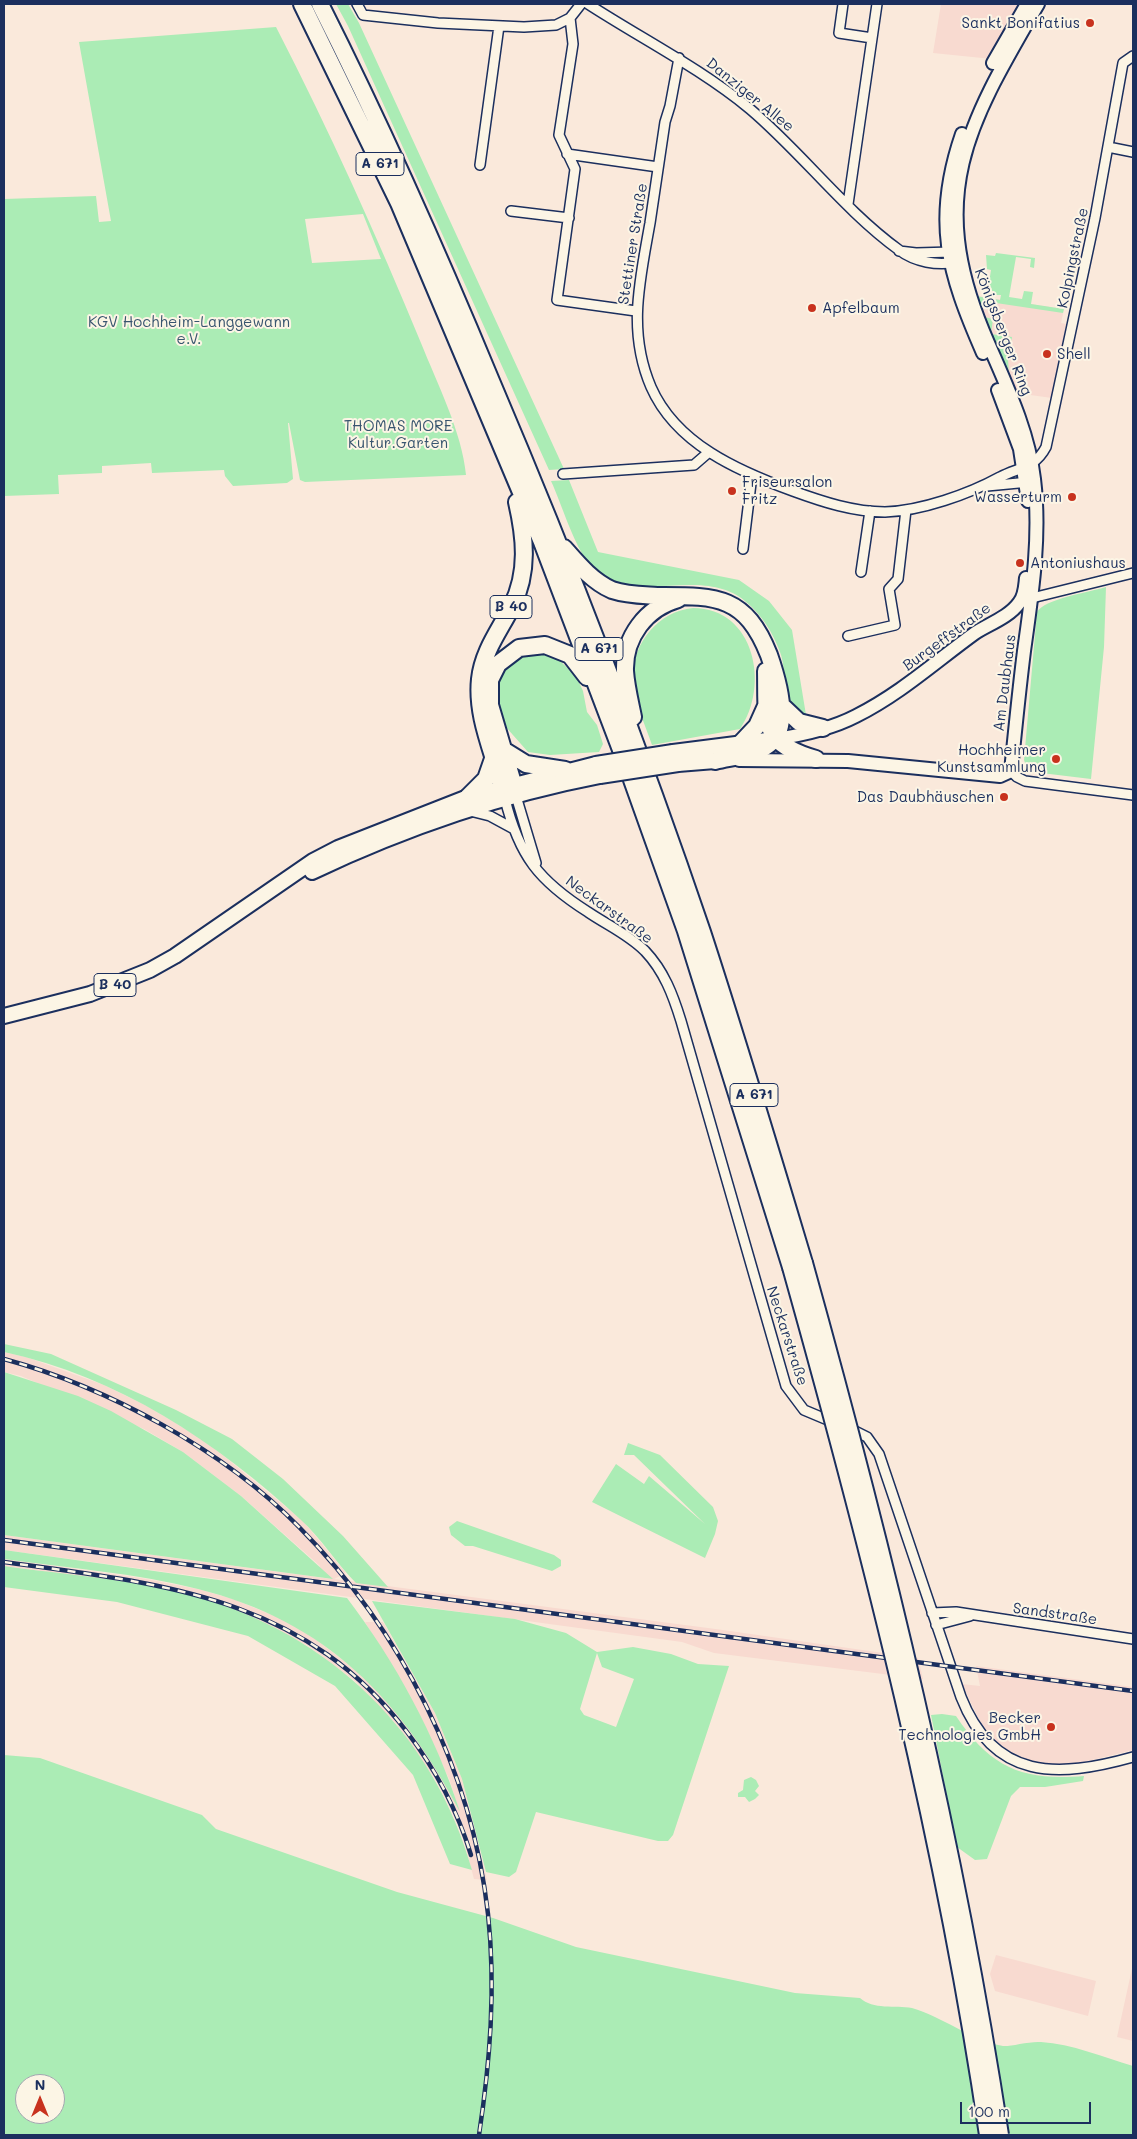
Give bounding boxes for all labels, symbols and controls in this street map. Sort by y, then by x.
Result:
place label: Sankt Bonifatius [962,14,1080,32]
marker: Sankt Bonifatius [1084,17,1096,29]
street label: Danziger Allee [702,54,798,136]
road number: A 671 [356,152,404,175]
street label: Stettiner Straße [615,182,651,306]
street label: Kolpingstraße [1054,206,1092,310]
street label: Königsberger Ring [970,266,1036,398]
place label: Apfelbaum [822,299,900,317]
marker: Apfelbaum [806,302,818,314]
park label: KGV Hochheim-Langgewann e.V. [88,313,290,348]
place label: Shell [1057,345,1091,363]
marker: Shell [1041,348,1053,360]
park label: THOMAS MORE Kultur.Garten [344,417,452,452]
place label: Friseursalon Fritz [742,473,832,508]
marker: Friseursalon Fritz [726,485,738,497]
place label: Wasserturm [974,488,1062,506]
marker: Wasserturm [1066,491,1078,503]
place label: Antoniushaus [1030,554,1126,572]
marker: Antoniushaus [1014,557,1026,569]
road number: B 40 [490,596,532,618]
street label: Burgeffstraße [900,599,994,675]
street label: Am Daubhaus [990,633,1020,733]
road number: A 671 [575,638,623,661]
place label: Hochheimer Kunstsammlung [937,741,1046,776]
marker: Hochheimer Kunstsammlung [1050,753,1062,765]
place label: Das Daubhäuschen [857,788,994,806]
marker: Das Daubhäuschen [998,791,1010,803]
street label: Neckarstraße [562,872,656,948]
road number: B 40 [94,974,136,996]
road number: A 671 [730,1084,778,1106]
street label: Neckarstraße [762,1284,812,1388]
street label: Sandstraße [1012,1599,1098,1629]
place label: Becker Technologies GmbH [898,1709,1041,1744]
marker: Becker Technologies GmbH [1045,1721,1057,1733]
north arrow [15,2074,65,2124]
text: N [35,2075,45,2094]
scale bar [962,2092,1093,2124]
text: 100 m [968,2101,1010,2121]

